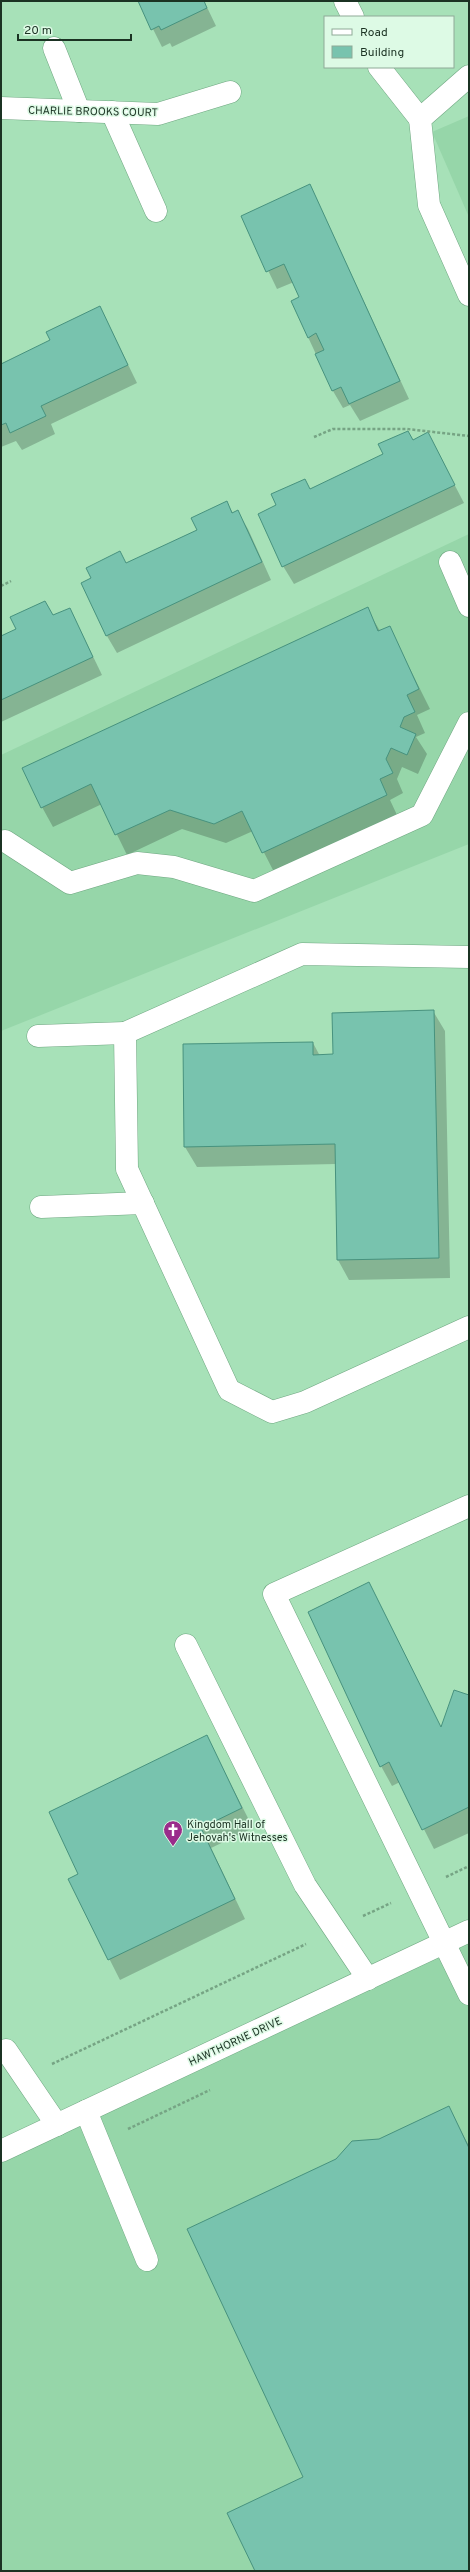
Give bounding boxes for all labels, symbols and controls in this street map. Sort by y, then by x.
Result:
scale bar [18,16,131,42]
legend [324,16,454,68]
text: 20 m [24,23,52,39]
text: Road [360,25,388,41]
text: Building [360,45,404,61]
street label: CHARLIE BROOKS COURT [28,104,158,120]
place label: Kingdom Hall of Jehovah's Witnesses [187,1818,288,1845]
church icon: Kingdom Hall of Jehovah's Witnesses [162,1819,184,1847]
street label: HAWTHORNE DRIVE [187,2014,284,2070]

